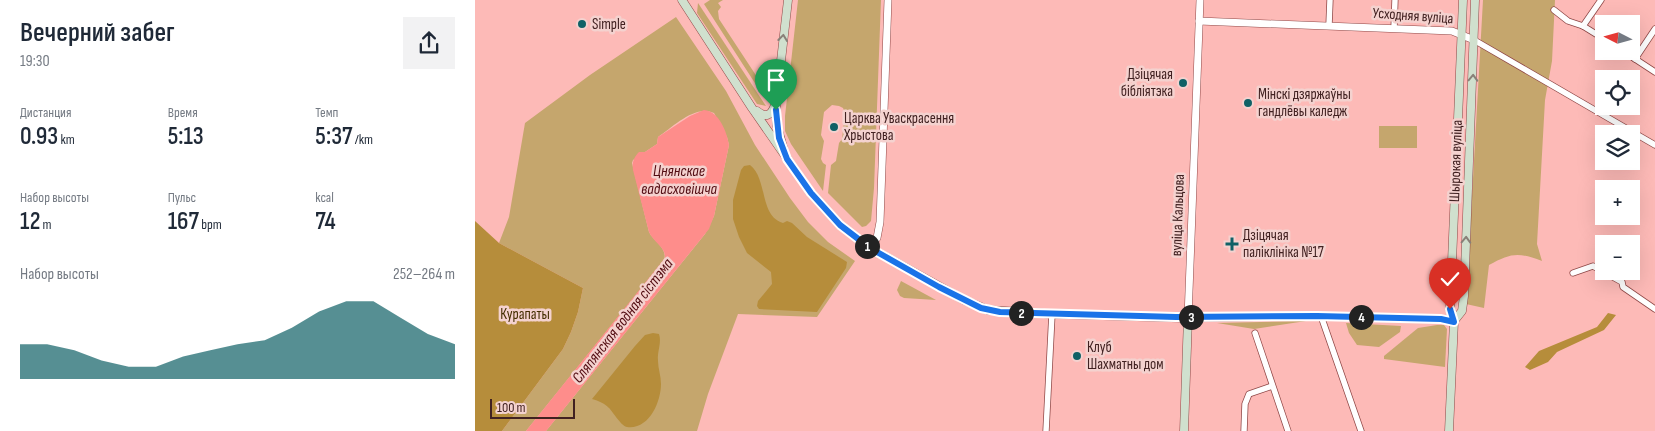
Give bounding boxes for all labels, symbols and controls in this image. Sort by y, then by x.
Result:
street label: Усходняя вуліца [1372,4,1454,28]
place label: Simple [592,15,626,34]
north arrow [1595,15,1640,60]
map controls [1595,15,1640,280]
text: Вечерний забег [20,16,175,49]
button: share [403,17,455,69]
marker: Simple [576,18,588,30]
one-way arrow [777,33,788,41]
text: 19:30 [20,52,50,71]
pin [755,59,797,110]
place label: Дзіцячая бібліятэка [1121,65,1173,101]
icon: arrive [762,66,790,94]
button: locate [1595,70,1640,115]
one-way arrow [1467,74,1478,82]
marker: Дзіцячая бібліятэка [1177,77,1189,89]
place label: Мінскі дзяржаўны гандлёвы каледж [1258,85,1351,121]
marker: Мінскі дзяржаўны гандлёвы каледж [1242,97,1254,109]
text: Дистанция [20,104,71,121]
text: Время [168,104,198,121]
text: Темп [315,104,338,121]
place label: Царква Уваскрасення Хрыстова [843,109,954,145]
street label: Шырокая вуліца [1445,119,1467,202]
text: 0.93 [20,121,58,152]
text: 5:13 [168,121,204,152]
text: 5:37 [315,121,353,152]
marker: Царква Уваскрасення Хрыстова [828,121,840,133]
button: layers [1595,125,1640,170]
text: km [58,131,75,148]
text: /km [353,131,373,148]
water label: Цнянскае вадасховішча [641,162,718,199]
street label: вуліца Кальцова [1167,173,1189,256]
button: + [1595,180,1640,225]
text: Набор высоты [20,189,89,206]
text: Пульс [168,189,196,206]
text: kcal [315,189,334,206]
text: 12 [20,206,40,237]
text: 167 [168,206,199,237]
text: 74 [315,206,336,237]
text: m [40,216,52,233]
text: bpm [199,216,222,233]
place label: Дзіцячая паліклініка №17 [1243,226,1324,262]
pin: 1 [855,234,879,258]
button: − [1595,235,1640,280]
one-way arrow [1461,236,1472,244]
marker: Дзіцячая паліклініка №17 [1225,237,1239,251]
text: 1 [865,238,870,255]
water label: Сляпянская водная сістэма [568,255,678,387]
pin [1429,258,1471,309]
text: Набор высоты [20,265,99,284]
text: 252–264 m [393,265,455,284]
icon: check [1436,265,1464,293]
pin: 2 [1009,300,1033,326]
pin: 3 [1179,304,1203,330]
pin: 4 [1349,304,1373,330]
park label: Курапаты [500,305,550,324]
text: 2 [1018,305,1025,322]
text: 3 [1188,309,1195,326]
text: 4 [1358,309,1365,326]
place label: Клуб Шахматны дом [1087,338,1164,374]
marker: Клуб Шахматны дом [1071,350,1083,362]
scale bar [490,396,575,419]
text: 100 m [497,399,526,416]

